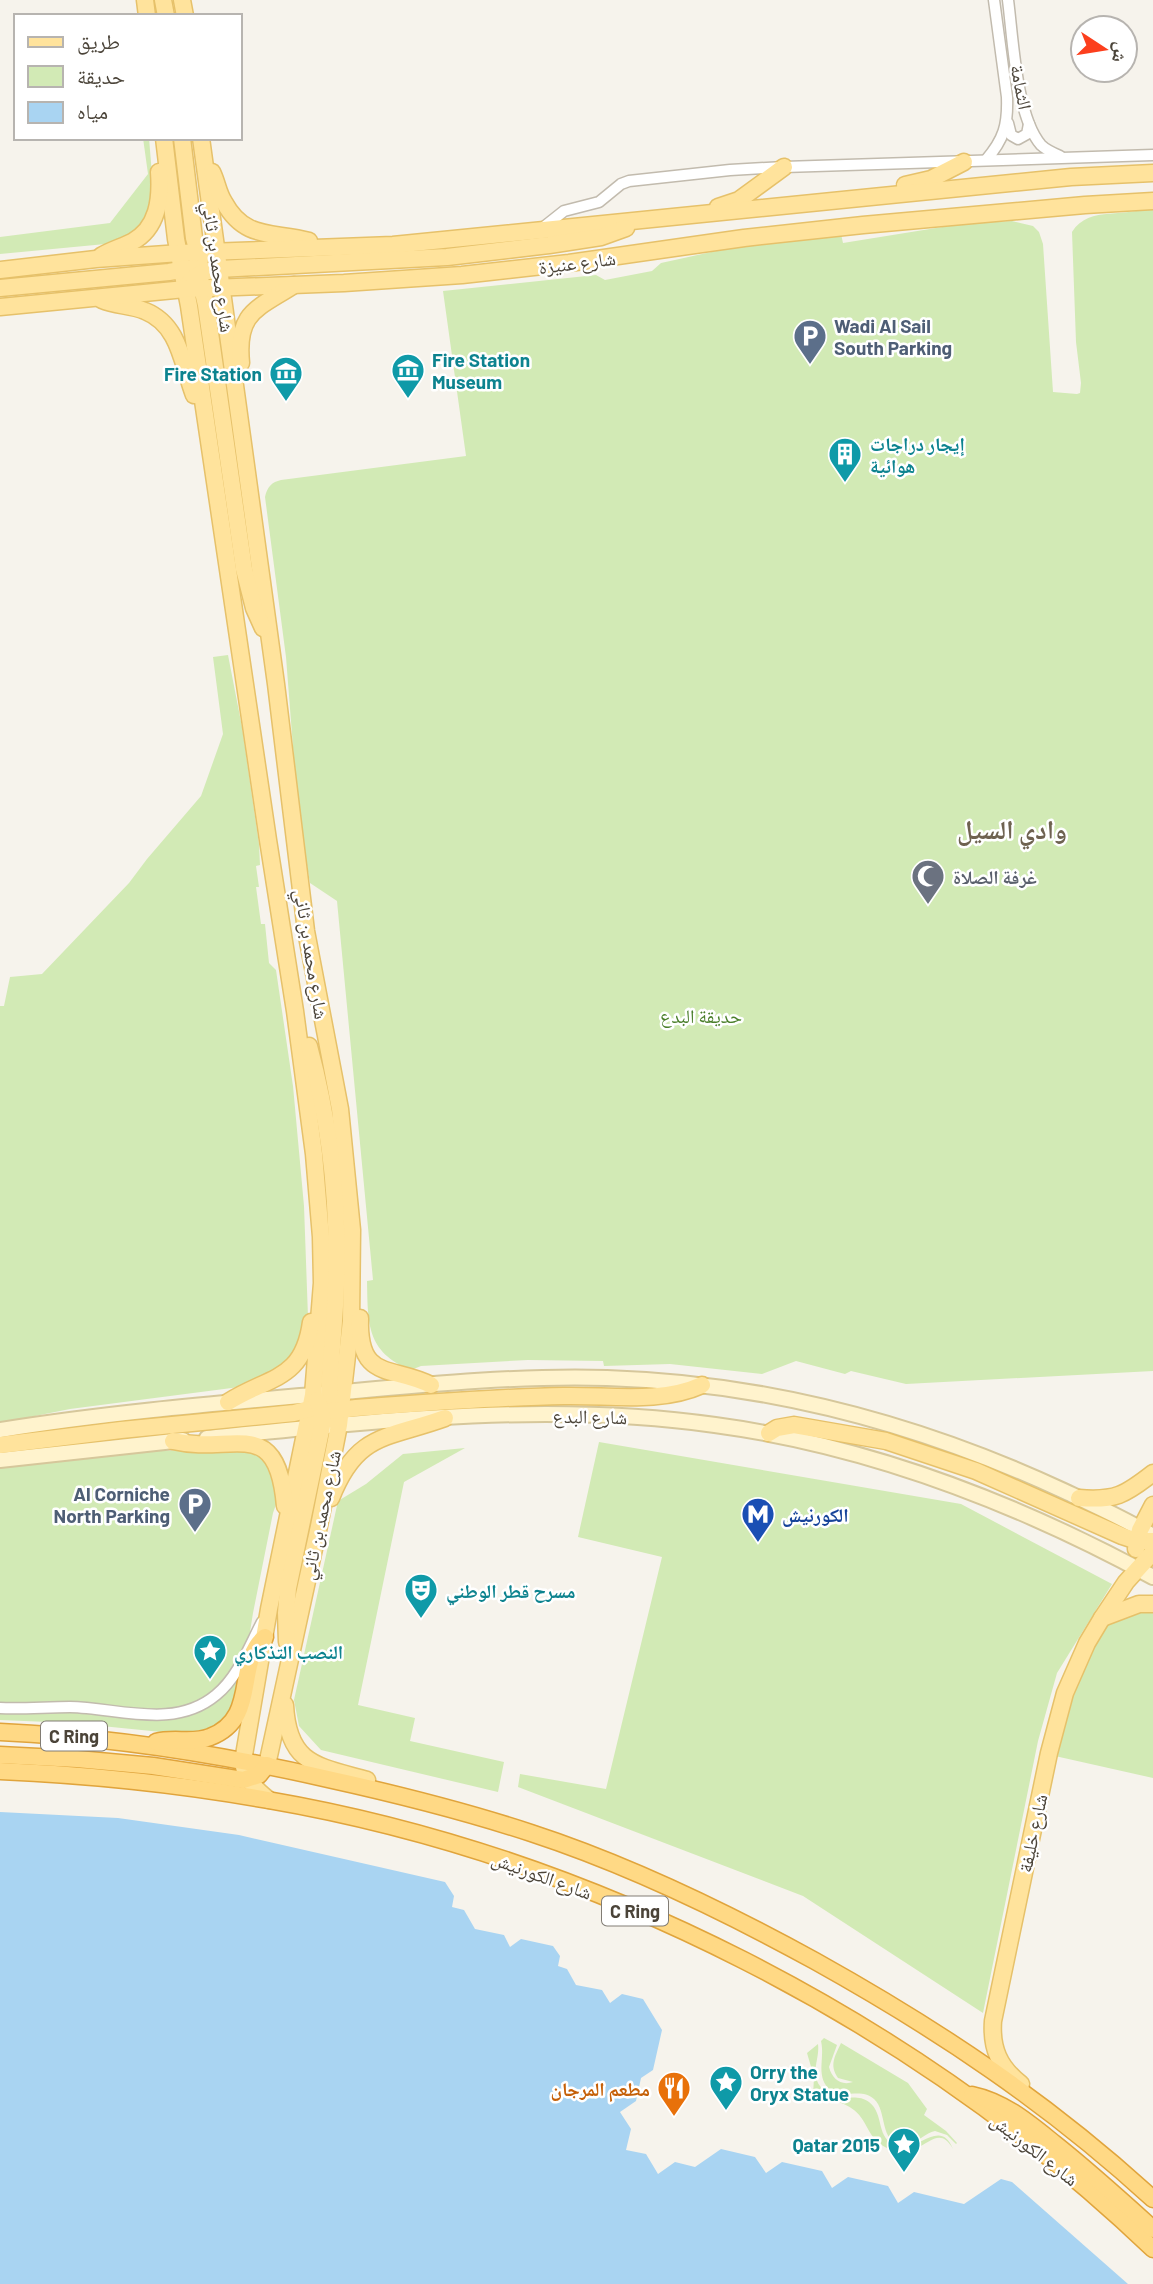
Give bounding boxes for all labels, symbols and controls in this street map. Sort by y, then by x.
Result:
legend [14,14,242,140]
north arrow [1069,14,1139,84]
text: طريق [77,28,120,55]
text: ش [1107,40,1134,65]
text: حديقة [77,63,125,88]
street label: الثمامة [1006,63,1038,111]
text: مياه [77,98,108,123]
street label: شارع محمد بن ثاني [194,200,240,334]
street label: شارع عنيزة [537,246,617,279]
place label: Wadi Al Sail South Parking [834,314,952,359]
parking icon: Wadi Al Sail South Parking [791,317,829,366]
place label: Fire Station Museum [432,348,530,393]
museum icon: Fire Station Museum [389,351,427,400]
museum icon: Fire Station [267,354,305,403]
place label: Fire Station [164,362,262,385]
place label: إيجار دراجات هوائية [870,432,965,477]
building icon: إيجار دراجات هوائية [826,435,864,484]
district label: وادي السيل [957,813,1067,850]
mosque icon: غرفة الصلاة [909,857,947,906]
place label: غرفة الصلاة [953,865,1037,888]
street label: شارع محمد بن ثاني [286,887,334,1022]
park label: حديقة البدع [660,1004,742,1028]
street label: شارع البدع [553,1404,627,1429]
street label: شارع محمد بن ثاني [295,1448,350,1583]
place label: Al Corniche North Parking [54,1482,170,1527]
parking icon: Al Corniche North Parking [176,1485,214,1534]
metro station icon: الكورنيش [739,1495,777,1544]
place label: الكورنيش [782,1503,849,1527]
theatre icon: مسرح قطر الوطني [402,1571,440,1620]
place label: مسرح قطر الوطني [446,1579,575,1606]
place icon: النصب التذكاري [191,1632,229,1681]
place label: النصب التذكاري [234,1640,343,1667]
road number: C Ring [41,1722,107,1750]
street label: شارع خليفة [1012,1792,1052,1874]
street label: شارع الكورنيش [488,1846,595,1905]
road number: C Ring [602,1896,668,1926]
place label: Orry the Oryx Statue [750,2060,849,2105]
place icon: Orry the Oryx Statue [707,2063,745,2112]
restaurant icon: مطعم المرجان [655,2069,693,2118]
place label: مطعم المرجان [551,2077,650,2102]
street label: شارع الكورنيش [986,2108,1083,2191]
place icon: Qatar 2015 [885,2125,923,2174]
place label: Qatar 2015 [792,2133,880,2156]

